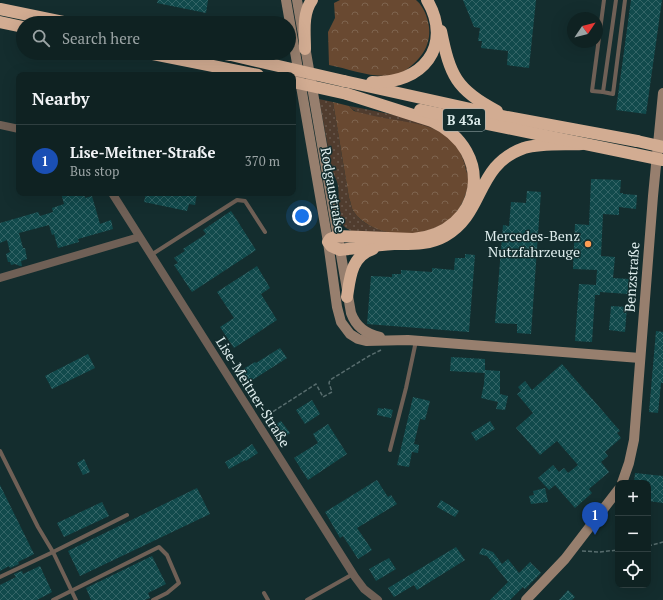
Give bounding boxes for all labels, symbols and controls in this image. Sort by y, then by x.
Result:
north arrow [567,12,603,48]
search box [16,16,296,60]
icon: search [30,27,52,49]
text: Search here [62,28,140,48]
text: Nearby [32,87,90,110]
road number: B 43a [443,109,485,131]
text: Lise-Meitner-Straße [70,142,215,162]
street label: Rodgaustraße [317,146,350,234]
text: 1 [41,152,49,170]
text: 370 m [245,152,280,170]
text: Bus stop [70,162,119,180]
your location [292,206,312,226]
place label: Mercedes-Benz Nutzfahrzeuge [485,226,580,261]
marker: Mercedes-Benz Nutzfahrzeuge [583,239,593,249]
street label: Benzstraße [620,241,643,313]
street label: Lise-Meitner-Straße [212,333,295,451]
map controls [615,480,651,588]
button: + [615,480,651,516]
pin: 1 [582,502,608,535]
button: − [615,516,651,552]
button: locate [615,552,651,588]

